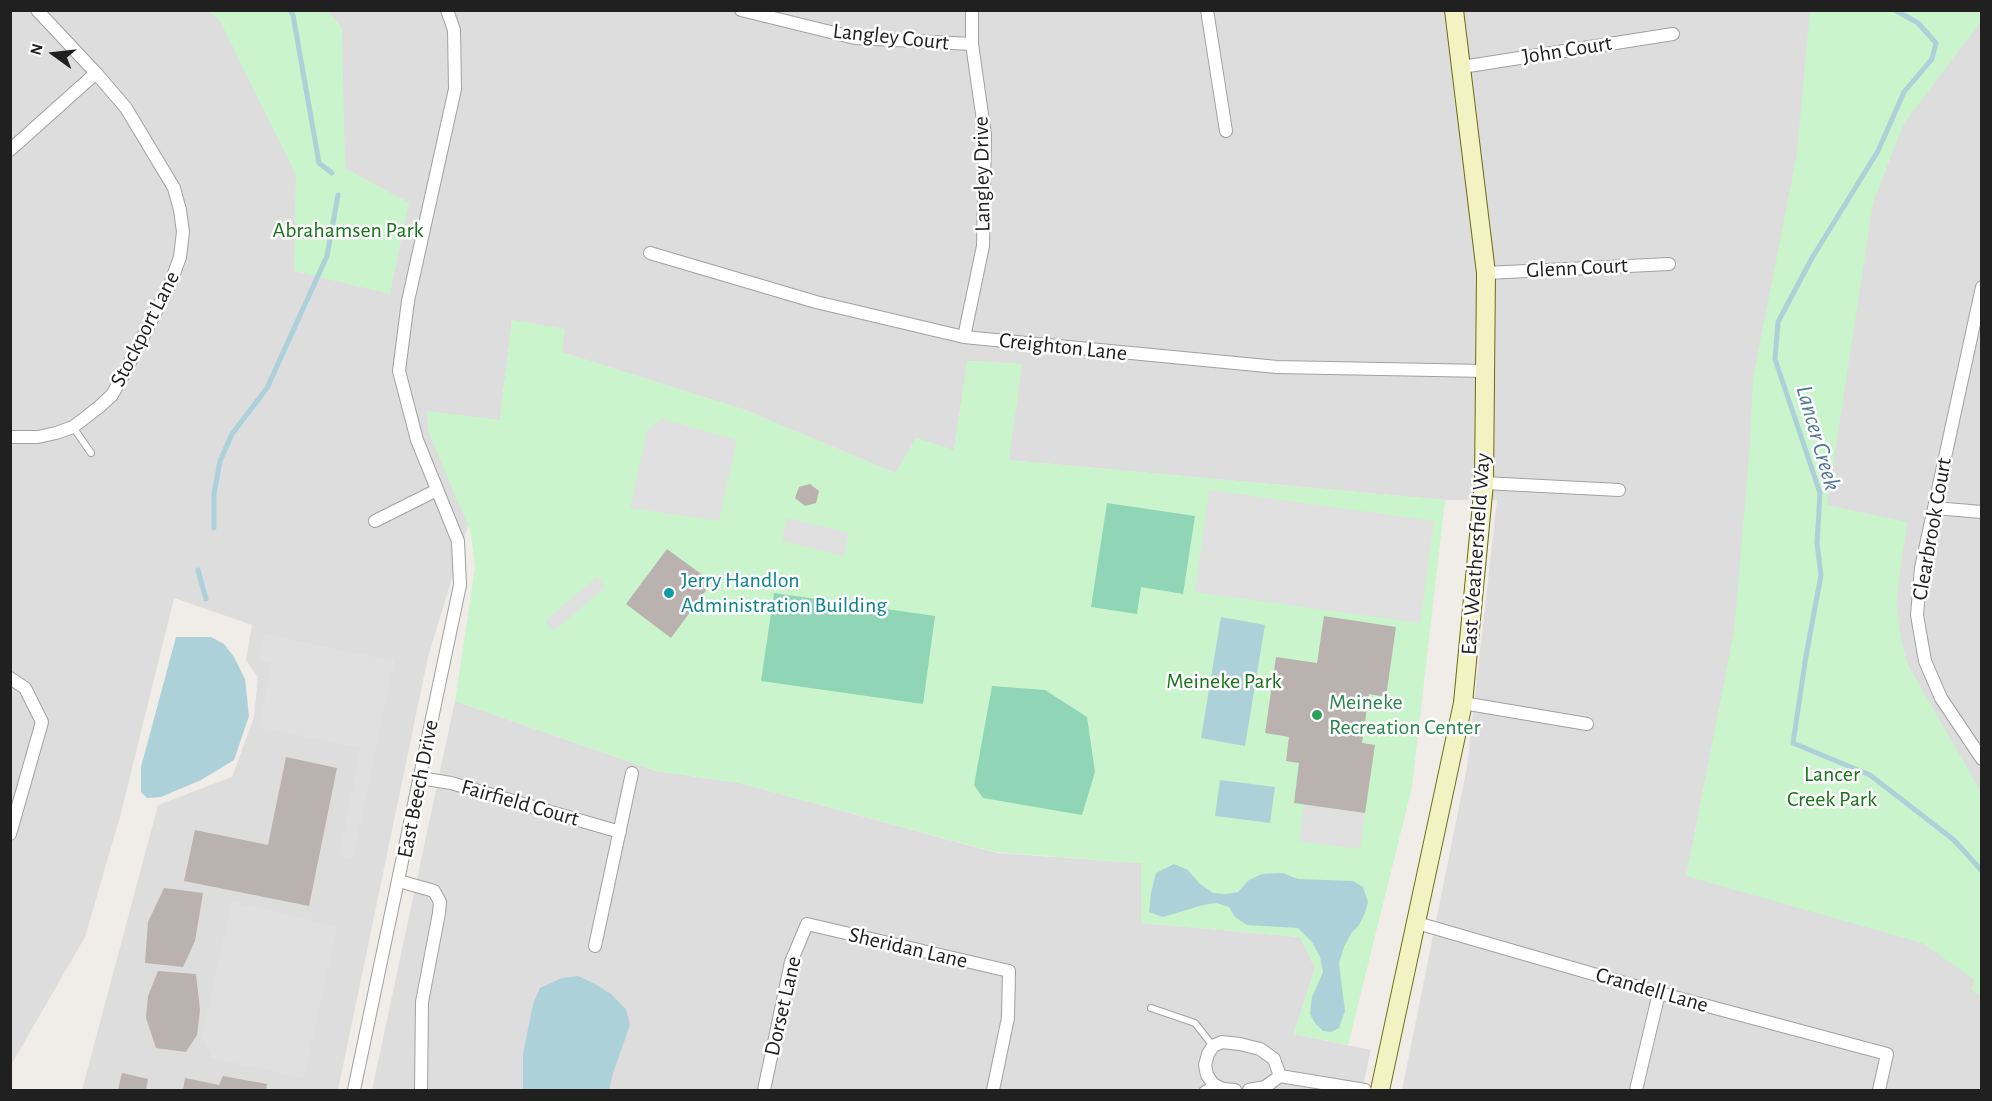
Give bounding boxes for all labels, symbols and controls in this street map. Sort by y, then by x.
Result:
street label: Langley Court [832,18,950,56]
north arrow [24,24,84,84]
street label: John Court [1520,30,1614,70]
text: N [27,42,46,57]
street label: Langley Drive [968,116,996,232]
park label: Abrahamsen Park [272,217,424,243]
street label: Glenn Court [1526,252,1628,284]
street label: Stockport Lane [105,267,185,391]
street label: Creighton Lane [998,327,1128,367]
water label: Lancer Creek [1789,382,1847,494]
street label: East Weathersfield Way [1456,452,1496,656]
street label: Clearbrook Court [1906,456,1958,602]
place label: Jerry Handlon Administration Building [681,567,887,618]
marker: Jerry Handlon Administration Building [662,586,676,600]
park label: Meineke Park [1166,668,1282,694]
place label: Meineke Recreation Center [1329,689,1481,740]
marker: Meineke Recreation Center [1310,708,1324,722]
street label: East Beech Drive [392,718,444,860]
park label: Lancer Creek Park [1787,761,1877,812]
street label: Fairfield Court [458,774,582,832]
street label: Sheridan Lane [846,922,970,974]
street label: Dorset Lane [759,954,807,1058]
street label: Crandell Lane [1593,961,1711,1019]

